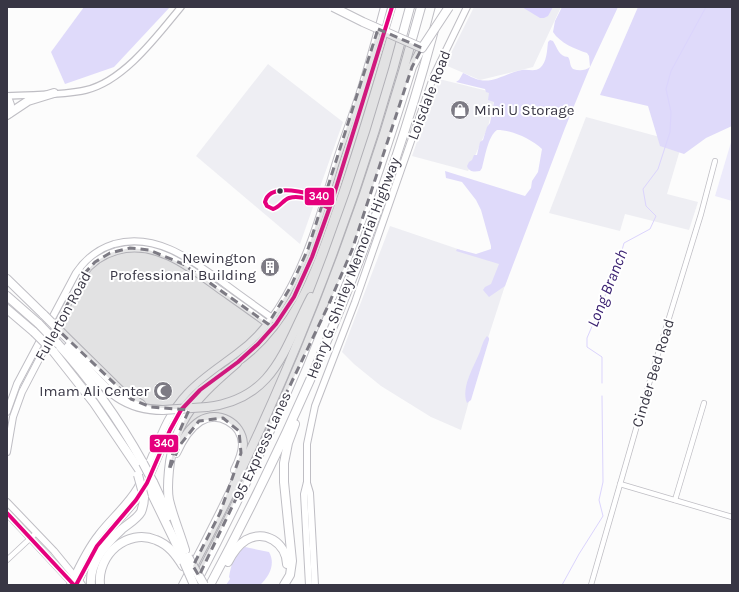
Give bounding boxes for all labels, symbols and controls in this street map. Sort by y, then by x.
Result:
street label: Loisdale Road [404,48,454,142]
shop icon: Mini U Storage [449,99,471,121]
place label: Mini U Storage [474,101,574,119]
street label: Henry G. Shirley Memorial Highway [302,155,404,381]
unlabelled marker [275,186,285,196]
line badge: 340 [304,187,335,206]
text: 340 [309,190,329,203]
water label: Long Branch [583,246,631,330]
place label: Newington Professional Building [110,249,257,284]
building icon: Newington Professional Building [259,256,281,278]
street label: Fullerton Road [31,268,95,364]
street label: Cinder Bed Road [628,317,678,429]
mosque icon: Imam Ali Center [152,380,174,402]
place label: Imam Ali Center [39,382,150,400]
street label: 95 Express Lanes [229,389,295,503]
line badge: 340 [149,434,179,453]
text: 340 [154,437,174,450]

